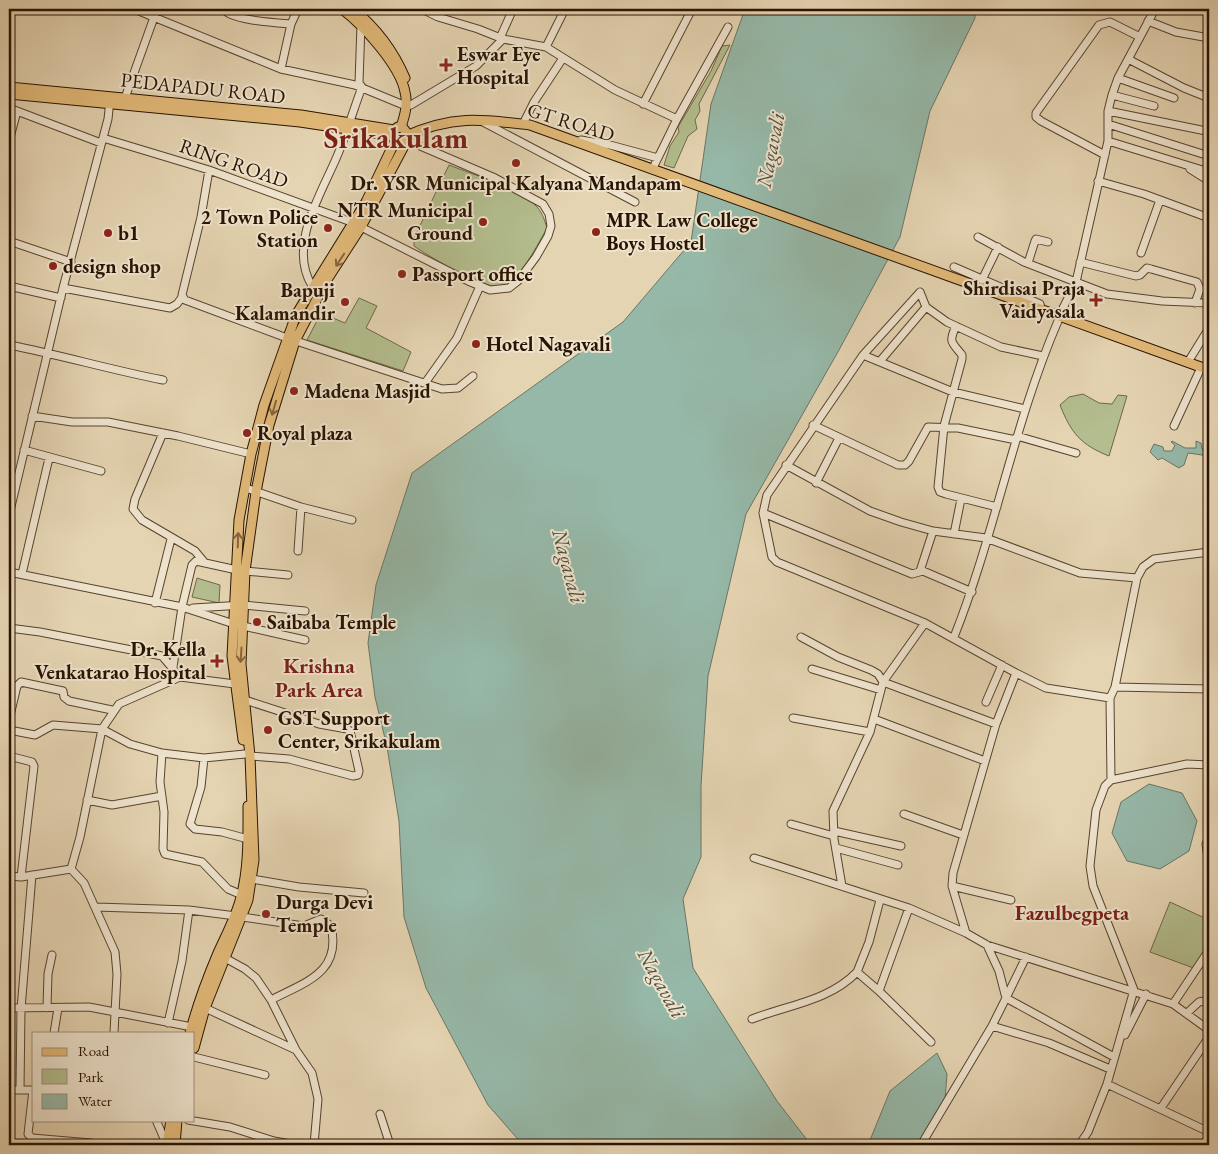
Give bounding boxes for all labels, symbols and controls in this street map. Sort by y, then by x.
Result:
place label: Eswar Eye Hospital [457,41,541,90]
marker: Eswar Eye Hospital [439,58,453,72]
street label: PEDAPADU ROAD [119,66,287,110]
street label: GT ROAD [524,96,618,148]
water label: Nagavali [749,109,791,191]
district label: Srikakulam [324,118,468,157]
street label: RING ROAD [176,132,292,194]
marker: Dr. YSR Municipal Kalyana Mandapam [510,157,522,169]
place label: Dr. YSR Municipal Kalyana Mandapam [350,170,682,196]
place label: NTR Municipal Ground [337,197,473,246]
place label: 2 Town Police Station [200,204,318,253]
place label: MPR Law College Boys Hostel [606,207,758,256]
marker: NTR Municipal Ground [477,216,489,228]
place label: b1 [118,220,139,246]
marker: 2 Town Police Station [322,222,334,234]
marker: MPR Law College Boys Hostel [590,226,602,238]
marker: b1 [102,227,114,239]
place label: design shop [63,253,161,279]
one-way arrow [334,253,344,267]
marker: design shop [47,260,59,272]
place label: Passport office [412,261,533,287]
marker: Passport office [396,268,408,280]
place label: Shirdisai Praja Vaidyasala [963,275,1085,324]
place label: Bapuji Kalamandir [235,277,336,326]
marker: Shirdisai Praja Vaidyasala [1089,293,1103,307]
marker: Bapuji Kalamandir [339,296,351,308]
place label: Hotel Nagavali [486,331,611,357]
marker: Hotel Nagavali [470,338,482,350]
place label: Madena Masjid [304,378,431,404]
marker: Madena Masjid [288,385,300,397]
one-way arrow [269,399,278,415]
place label: Royal plaza [257,420,353,446]
marker: Royal plaza [241,427,253,439]
water label: Nagavali [546,525,592,607]
one-way arrow [234,533,243,549]
place label: Saibaba Temple [267,609,396,635]
marker: Saibaba Temple [251,616,263,628]
place label: Dr. Kella Venkatarao Hospital [35,636,206,685]
one-way arrow [237,647,246,663]
district label: Krishna Park Area [275,652,364,703]
marker: Dr. Kella Venkatarao Hospital [210,654,224,668]
place label: GST Support Center, Srikakulam [278,705,440,754]
marker: GST Support Center, Srikakulam [262,724,274,736]
place label: Durga Devi Temple [276,889,373,938]
district label: Fazulbegpeta [1015,899,1130,926]
marker: Durga Devi Temple [260,908,272,920]
water label: Nagavali [631,942,693,1023]
legend [32,1032,195,1122]
text: Road [78,1041,110,1060]
text: Park [78,1067,105,1086]
text: Water [78,1091,112,1110]

